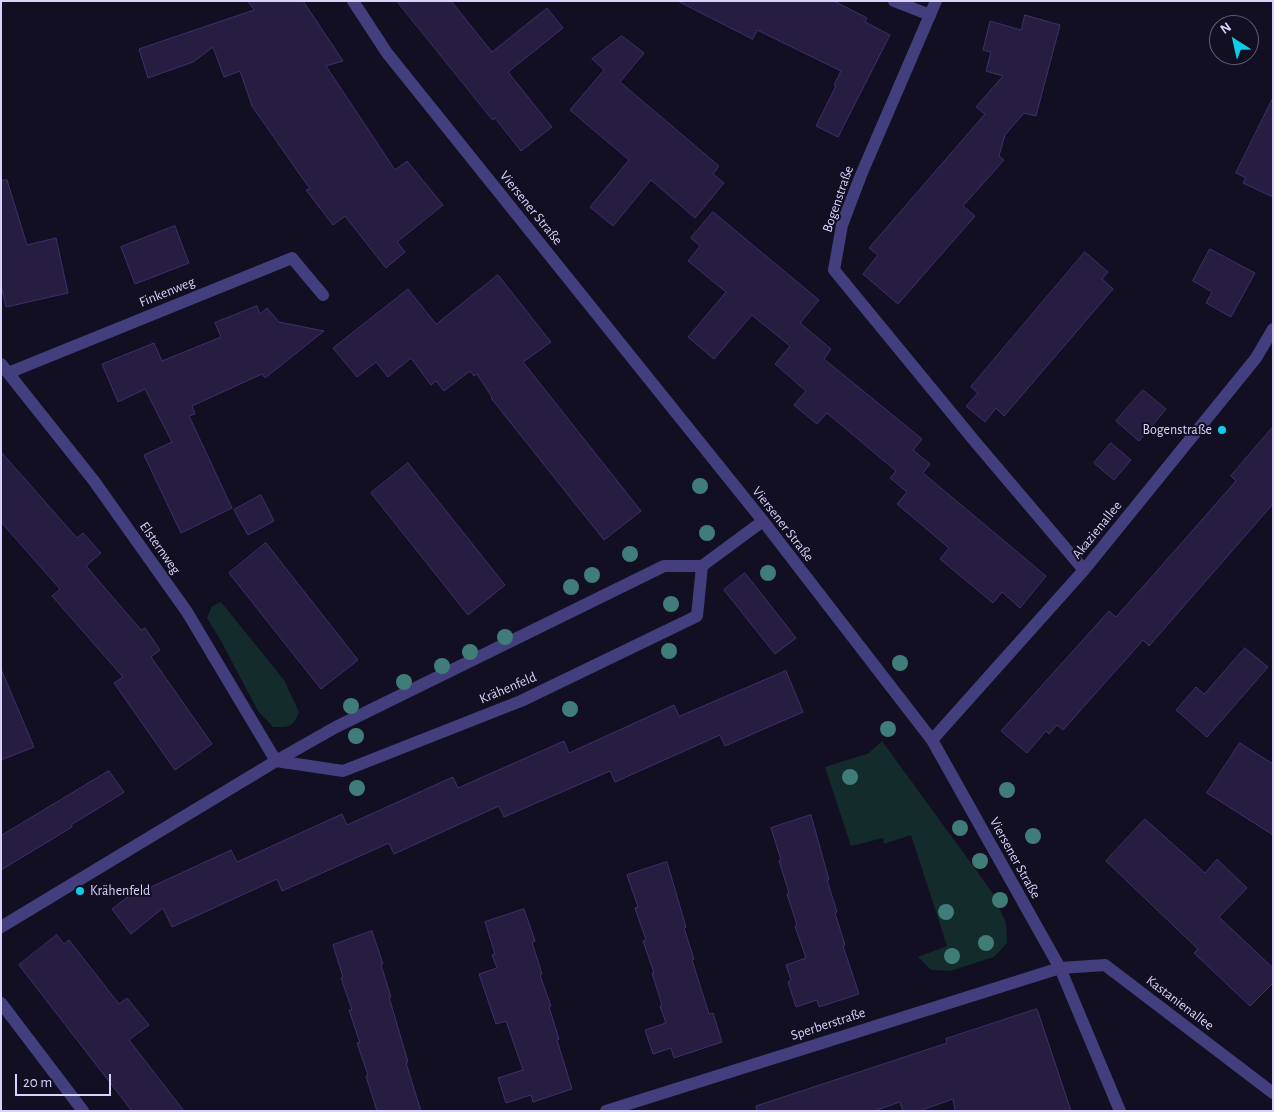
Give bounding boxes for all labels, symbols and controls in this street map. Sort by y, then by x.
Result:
north arrow [1209,15,1259,65]
text: N [1218,20,1234,37]
street label: Bogenstraße [819,163,857,235]
street label: Viersener Straße [496,168,566,248]
street label: Finkenweg [137,273,197,311]
place label: Bogenstraße [1143,422,1212,438]
marker: Bogenstraße [1216,424,1228,436]
street label: Viersener Straße [749,483,817,565]
street label: Akazienallee [1069,498,1125,562]
street label: Elsternweg [136,519,184,577]
street label: Krähenfeld [477,668,539,708]
street label: Viersener Straße [986,814,1044,902]
place label: Krähenfeld [90,883,150,899]
marker: Krähenfeld [74,885,86,897]
street label: Kastanienallee [1143,972,1217,1034]
street label: Sperberstraße [789,1004,867,1044]
scale bar [18,1064,114,1096]
text: 20 m [23,1075,52,1090]

